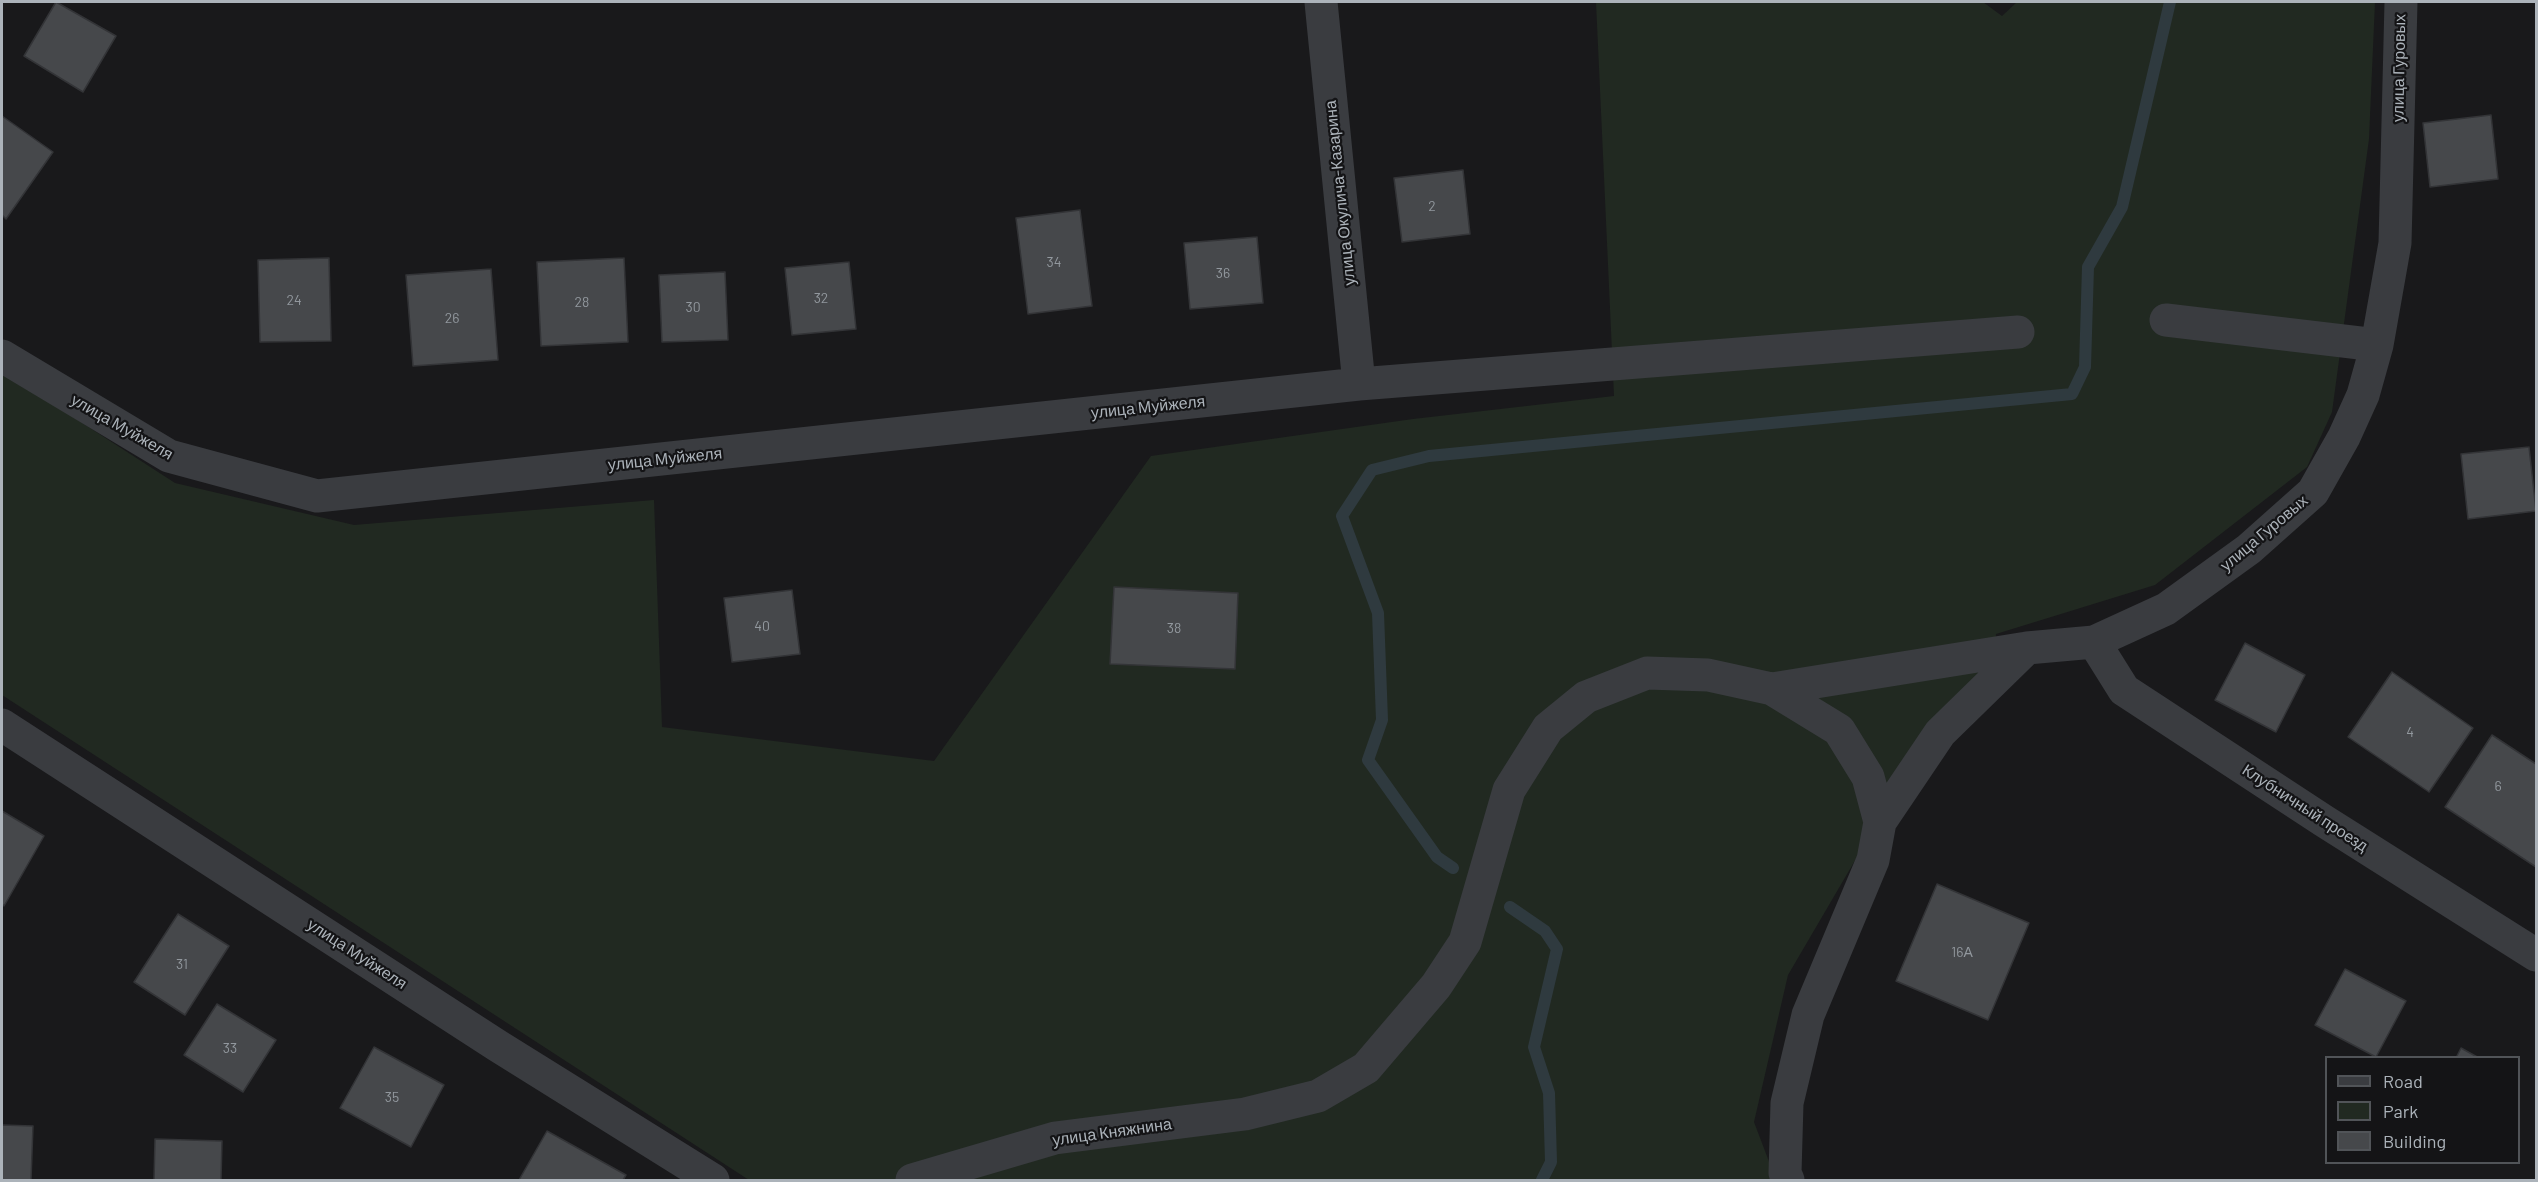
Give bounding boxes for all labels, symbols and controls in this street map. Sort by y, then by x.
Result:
street label: улица Гуровых [2388,14,2410,122]
street label: улица Окулича-Казарина [1321,99,1359,287]
house number: 2 [1428,198,1436,214]
house number: 34 [1047,254,1061,270]
house number: 36 [1216,265,1230,281]
house number: 32 [814,290,828,306]
house number: 24 [286,292,302,308]
house number: 28 [575,294,589,310]
house number: 30 [685,299,701,315]
house number: 26 [445,310,459,326]
street label: улица Муйжеля [68,390,176,464]
street label: улица Муйжеля [1090,391,1206,423]
street label: улица Муйжеля [607,443,723,475]
street label: улица Гуровых [2216,491,2312,575]
house number: 40 [754,618,770,634]
house number: 38 [1167,620,1181,636]
house number: 4 [2406,724,2414,740]
street label: Клубничный проезд [2239,760,2371,856]
house number: 6 [2494,778,2502,794]
street label: улица Муйжеля [304,915,410,993]
house number: 16А [1951,944,1973,960]
house number: 31 [176,956,188,972]
house number: 33 [223,1040,237,1056]
legend [2325,1056,2520,1164]
text: Road [2383,1070,2423,1092]
house number: 35 [385,1089,399,1105]
text: Park [2383,1100,2418,1122]
street label: улица Княжнина [1051,1114,1173,1150]
text: Building [2383,1130,2446,1152]

